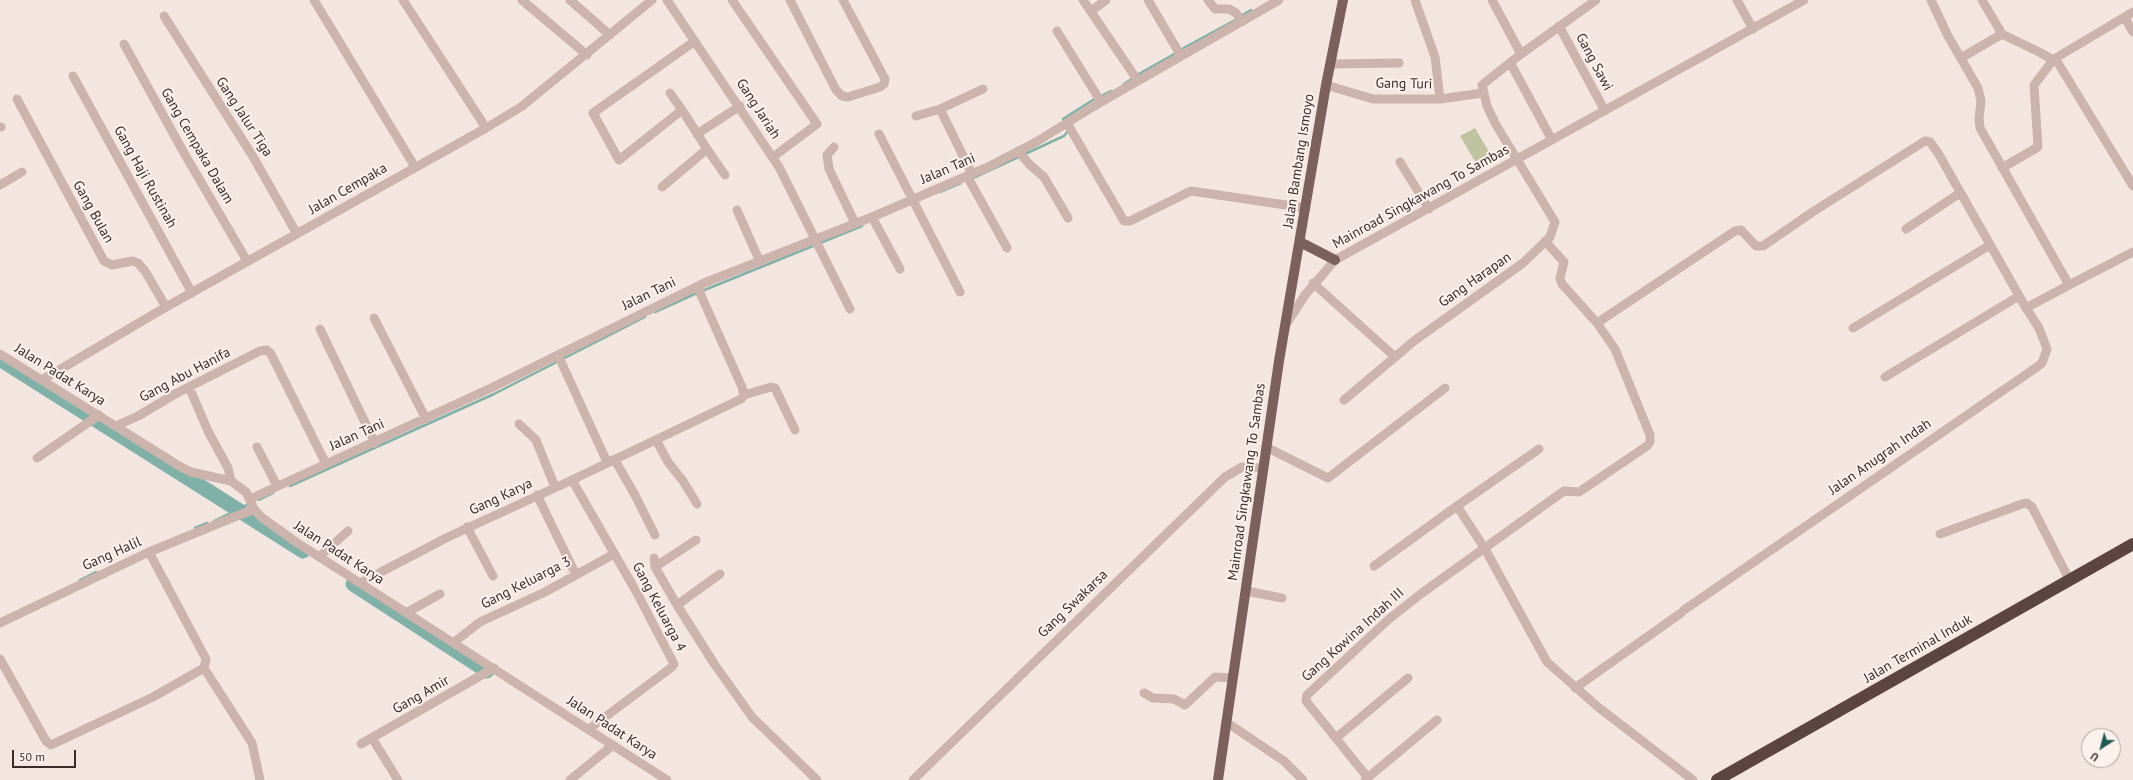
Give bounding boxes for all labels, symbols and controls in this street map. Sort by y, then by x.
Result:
street label: Gang Sawi [1572,30,1616,94]
street label: Gang Jalur Tiga [212,74,276,160]
street label: Gang Turi [1375,75,1433,93]
street label: Gang Jariah [732,76,784,142]
street label: Gang Cempaka Dalam [157,85,237,207]
street label: Jalan Bambang Ismoyo [1280,93,1318,229]
street label: Gang Haji Rustinah [110,123,180,231]
street label: Mainroad Singkawang To Sambas [1330,141,1512,253]
street label: Jalan Tani [918,150,978,188]
street label: Jalan Cempaka [306,160,390,218]
street label: Gang Bulan [69,178,117,246]
street label: Gang Harapan [1436,249,1514,311]
street label: Jalan Tani [619,274,679,314]
street label: Jalan Padat Karya [11,340,109,410]
street label: Gang Abu Hanifa [137,344,233,406]
street label: Mainroad Singkawang To Sambas [1225,382,1269,582]
street label: Jalan Anugrah Indah [1825,415,1935,499]
street label: Jalan Tani [327,416,387,454]
street label: Gang Karya [467,475,535,519]
street label: Jalan Padat Karya [291,518,387,588]
street label: Gang Halil [80,534,144,574]
street label: Gang Keluarga 3 [478,553,574,613]
street label: Gang Keluarga 4 [628,560,690,654]
street label: Gang Swakarsa [1035,567,1111,641]
street label: Gang Kowina Indah III [1298,585,1408,685]
street label: Jalan Terminal Induk [1861,611,1975,687]
street label: Gang Amir [390,672,452,718]
street label: Jalan Padat Karya [564,693,660,763]
north arrow [2081,728,2121,768]
scale bar [14,742,78,768]
text: 50 m [19,749,45,764]
text: U [2088,749,2101,765]

